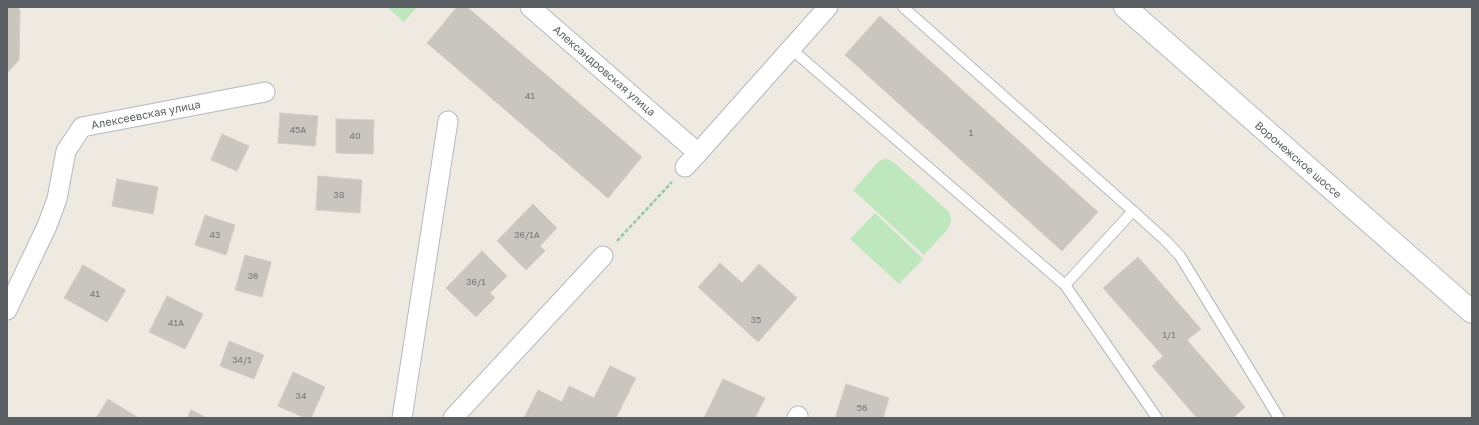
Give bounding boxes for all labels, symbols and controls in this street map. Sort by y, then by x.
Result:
street label: Александровская улица [550,23,658,119]
house number: 41 [525,91,535,101]
street label: Алексеевская улица [90,98,202,132]
street label: Воронежское шоссе [1252,119,1344,201]
house number: 45А [290,125,306,135]
house number: 1 [969,128,973,138]
house number: 40 [349,131,361,141]
house number: 38 [334,190,344,200]
house number: 43 [210,230,220,240]
house number: 36/1А [514,230,540,240]
house number: 36 [248,271,258,281]
house number: 36/1 [466,277,486,287]
house number: 41 [90,289,100,299]
house number: 35 [751,315,761,325]
house number: 41А [168,318,184,328]
house number: 1/1 [1162,330,1176,340]
house number: 34/1 [232,355,252,365]
house number: 34 [296,391,306,401]
house number: 56 [857,403,867,413]

